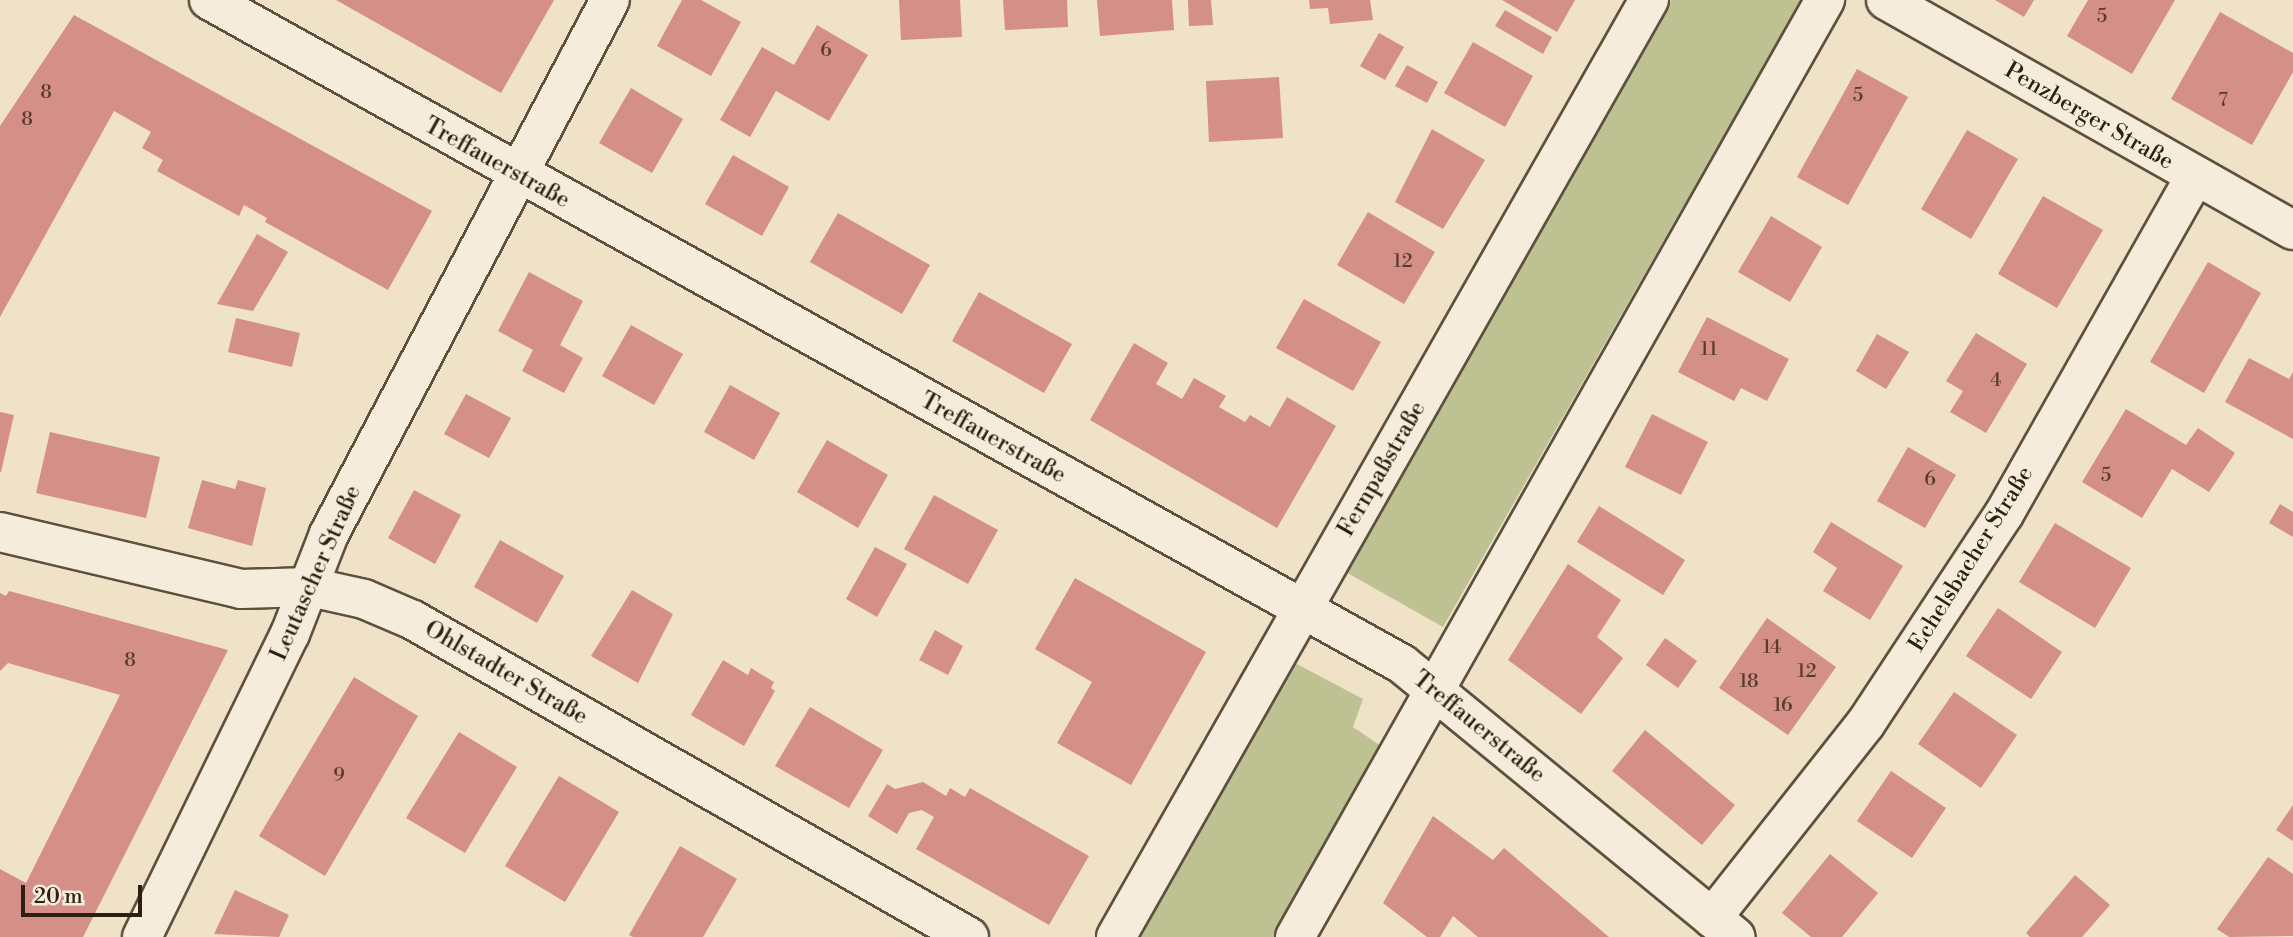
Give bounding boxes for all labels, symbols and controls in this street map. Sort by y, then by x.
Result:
house number: 5 [2097,6,2107,28]
house number: 6 [820,40,832,62]
street label: Penzberger Straße [2000,56,2178,176]
house number: 8 [40,82,52,104]
house number: 5 [1853,85,1863,107]
house number: 7 [2218,90,2228,112]
house number: 8 [21,109,33,131]
street label: Treffauerstraße [419,112,575,214]
house number: 12 [1393,251,1413,273]
house number: 11 [1701,339,1717,361]
house number: 4 [1990,370,2002,392]
street label: Treffauerstraße [915,387,1071,489]
street label: Fernpaßstraße [1332,397,1432,541]
street label: Echelsbacher Straße [1903,461,2039,657]
house number: 5 [2101,465,2111,487]
house number: 6 [1924,469,1936,491]
street label: Leutascher Straße [265,481,367,665]
street label: Ohlstadter Straße [420,615,592,731]
house number: 14 [1763,637,1781,659]
house number: 8 [124,650,136,672]
house number: 12 [1797,661,1817,683]
street label: Treffauerstraße [1407,665,1551,789]
house number: 18 [1739,671,1759,693]
house number: 16 [1773,695,1793,717]
house number: 9 [333,765,345,787]
scale bar [24,870,145,914]
text: 20 m [34,884,83,910]

